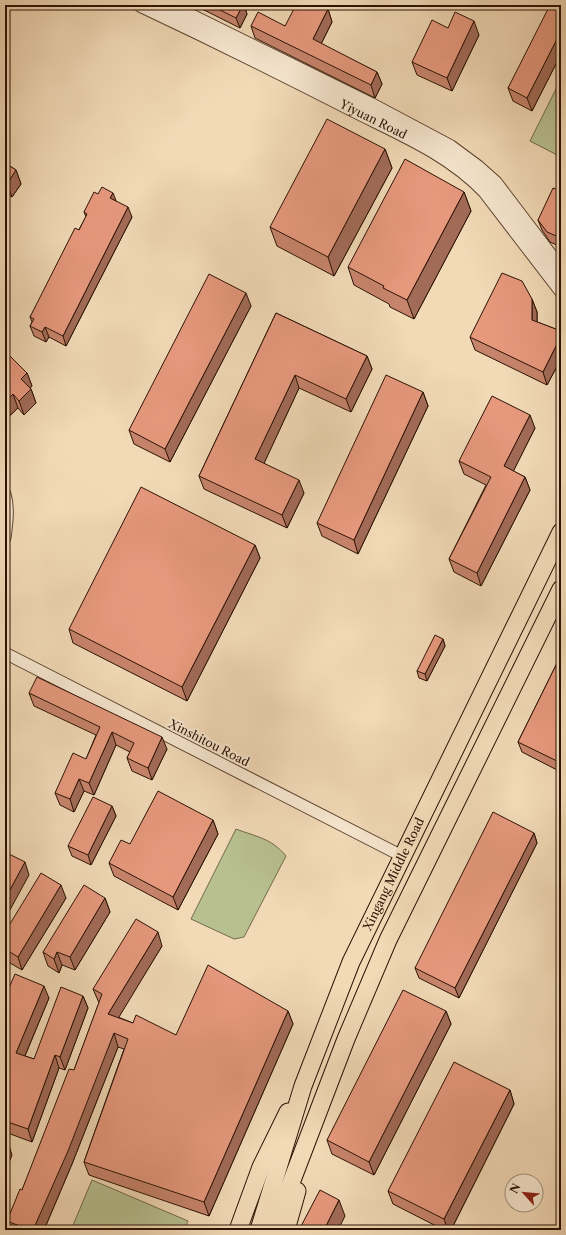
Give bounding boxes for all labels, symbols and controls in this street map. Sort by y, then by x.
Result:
street label: Yiyuan Road [337,96,410,142]
street label: Xinshitou Road [165,715,253,770]
street label: Xingang Middle Road [359,815,428,934]
north arrow [504,1173,544,1213]
text: N [507,1181,524,1196]

